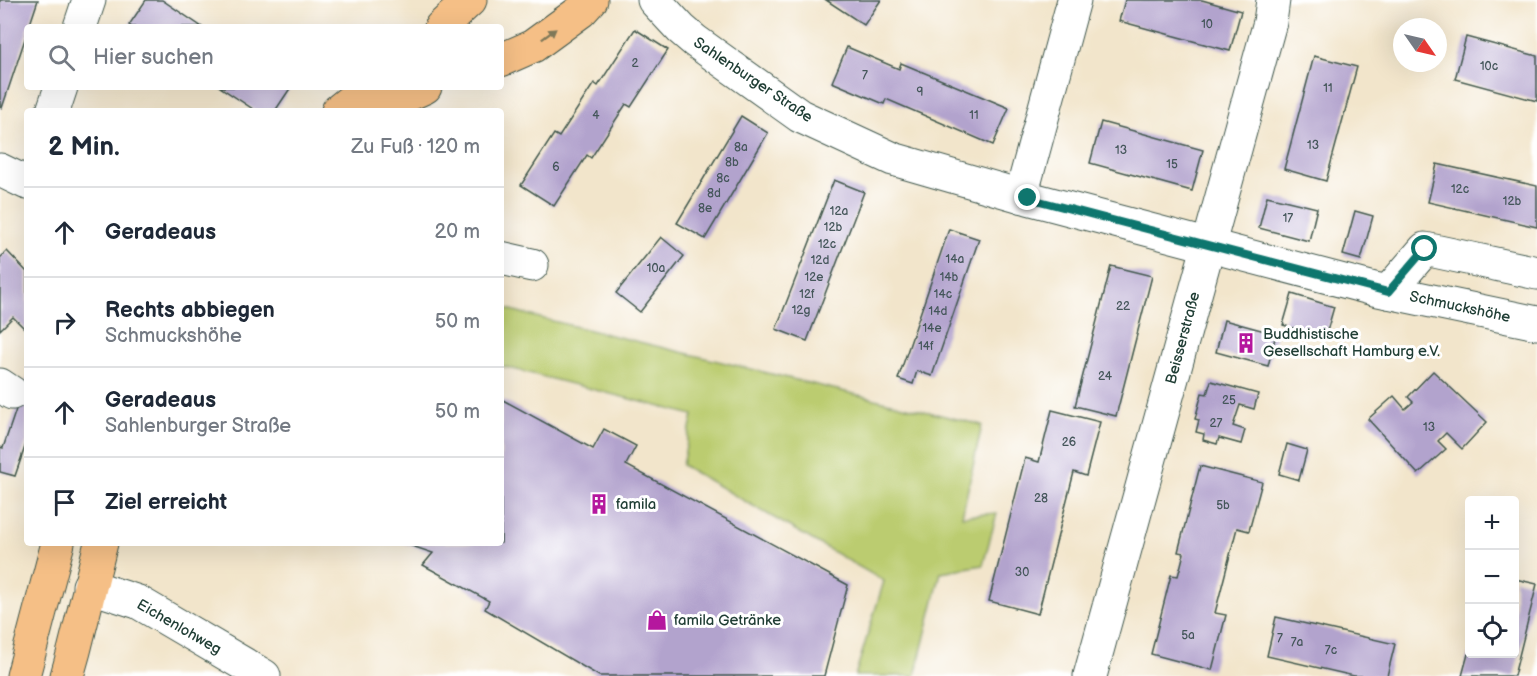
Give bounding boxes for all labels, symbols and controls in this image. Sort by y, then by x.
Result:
house number: 10 [1201,17,1213,32]
north arrow [1393,18,1447,72]
search box [24,24,504,90]
one-way arrow [541,28,557,41]
street label: Sahlenburger Straße [690,33,816,127]
icon: search [45,41,78,74]
text: Hier suchen [93,44,214,71]
house number: 2 [631,56,639,71]
house number: 10c [1480,59,1498,74]
house number: 7 [862,68,868,83]
house number: 11 [1323,81,1333,96]
house number: 9 [917,85,924,100]
house number: 4 [592,108,600,123]
house number: 11 [969,108,979,123]
text: 2 Min. [48,132,120,163]
text: Zu Fuß · 120 m [351,135,480,159]
house number: 13 [1307,138,1319,153]
house number: 8a [734,140,748,155]
house number: 13 [1115,143,1127,158]
house number: 8b [725,155,739,170]
house number: 15 [1166,157,1178,172]
house number: 6 [552,160,560,175]
house number: 8c [716,171,730,186]
house number: 12c [1451,182,1469,197]
route end [1014,184,1040,210]
house number: 8d [707,186,721,201]
house number: 12b [1503,194,1521,209]
house number: 8e [698,201,712,216]
house number: 12a [830,204,848,219]
house number: 17 [1283,211,1293,226]
icon: ahead [48,216,81,249]
text: Geradeaus [105,219,216,246]
text: 20 m [435,220,480,244]
house number: 12b [824,220,842,235]
route start [1411,235,1437,261]
house number: 12c [818,237,836,252]
house number: 14a [946,252,965,267]
house number: 12d [811,253,829,268]
house number: 10a [647,261,665,276]
house number: 12e [805,270,823,285]
house number: 14b [940,270,959,285]
house number: 12f [799,287,815,302]
house number: 14c [934,287,952,302]
street label: Schmuckshöhe [1408,287,1512,327]
street label: Beisserstraße [1162,290,1204,386]
text: Rechts abbiegen [105,297,275,324]
house number: 22 [1116,299,1130,314]
house number: 12g [792,303,810,318]
house number: 14d [929,304,948,319]
icon: right [48,306,81,339]
text: 50 m [435,310,480,334]
house number: 14e [922,321,942,336]
text: Schmuckshöhe [105,324,242,348]
place label: Buddhistische Gesellschaft Hamburg e.V. [1263,325,1440,361]
building icon: Buddhistische Gesellschaft Hamburg e.V. [1234,331,1258,355]
house number: 14f [918,339,934,354]
house number: 24 [1098,369,1113,384]
text: Geradeaus [105,387,216,414]
house number: 25 [1222,393,1236,408]
icon: ahead [48,396,81,429]
text: 50 m [435,400,480,424]
text: Sahlenburger Straße [105,414,291,438]
house number: 27 [1210,416,1223,431]
house number: 13 [1423,420,1435,435]
house number: 26 [1062,435,1076,450]
icon: arrive [48,486,81,519]
text: Ziel erreicht [105,489,227,516]
house number: 28 [1034,491,1048,506]
building icon: famila [587,492,611,516]
place label: famila [616,495,656,514]
map controls [1465,496,1519,658]
button: + [1465,496,1519,550]
house number: 5b [1216,498,1230,513]
button: − [1465,550,1519,604]
house number: 30 [1015,565,1029,580]
street label: Eichenlohweg [133,595,225,659]
button: locate [1465,604,1519,658]
shop icon: famila Getränke [645,608,669,632]
place label: famila Getränke [674,611,781,630]
house number: 5a [1181,628,1195,643]
house number: 7 [1277,631,1283,646]
house number: 7a [1291,635,1304,650]
house number: 7c [1325,643,1337,658]

